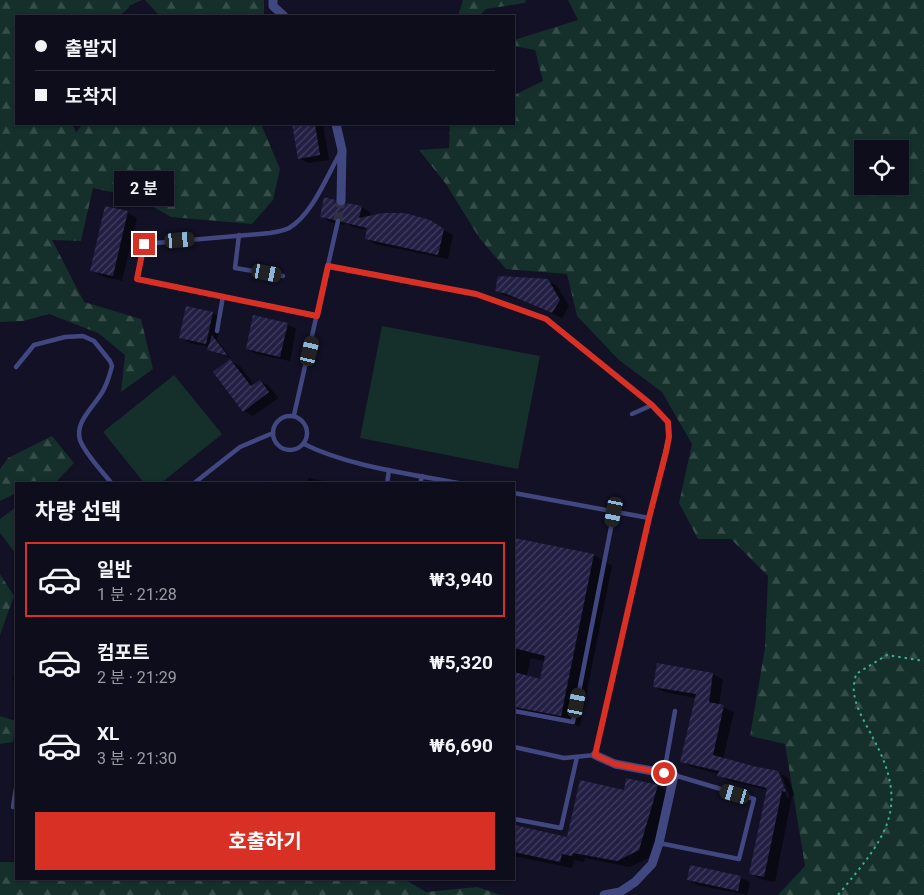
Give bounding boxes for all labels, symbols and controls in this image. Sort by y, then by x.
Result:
text: 출발지 [65,37,117,60]
text: 도착지 [65,85,117,108]
map controls [854,140,909,195]
button: locate [854,140,909,195]
callout: 2 분 [114,172,174,206]
text: 2 분 [130,179,158,198]
car [164,231,195,249]
route end [133,233,155,255]
car [250,263,283,283]
car [299,335,320,367]
car [603,496,624,528]
text: 차량 선택 [35,499,121,524]
icon: car [37,557,82,602]
text: 일반 [97,558,132,581]
text: ₩3,940 [429,568,493,591]
text: 1 분 · 21:28 [97,585,177,604]
icon: car [37,640,82,685]
text: 컴포트 [97,641,149,664]
text: ₩5,320 [429,651,493,674]
text: 2 분 · 21:29 [97,668,177,687]
car [566,687,587,719]
text: XL [97,722,119,745]
icon: car [37,723,82,768]
text: ₩6,690 [429,734,493,757]
text: 3 분 · 21:30 [97,749,177,768]
route start [653,762,675,784]
car [718,783,751,805]
button: 호출하기 [35,812,495,870]

